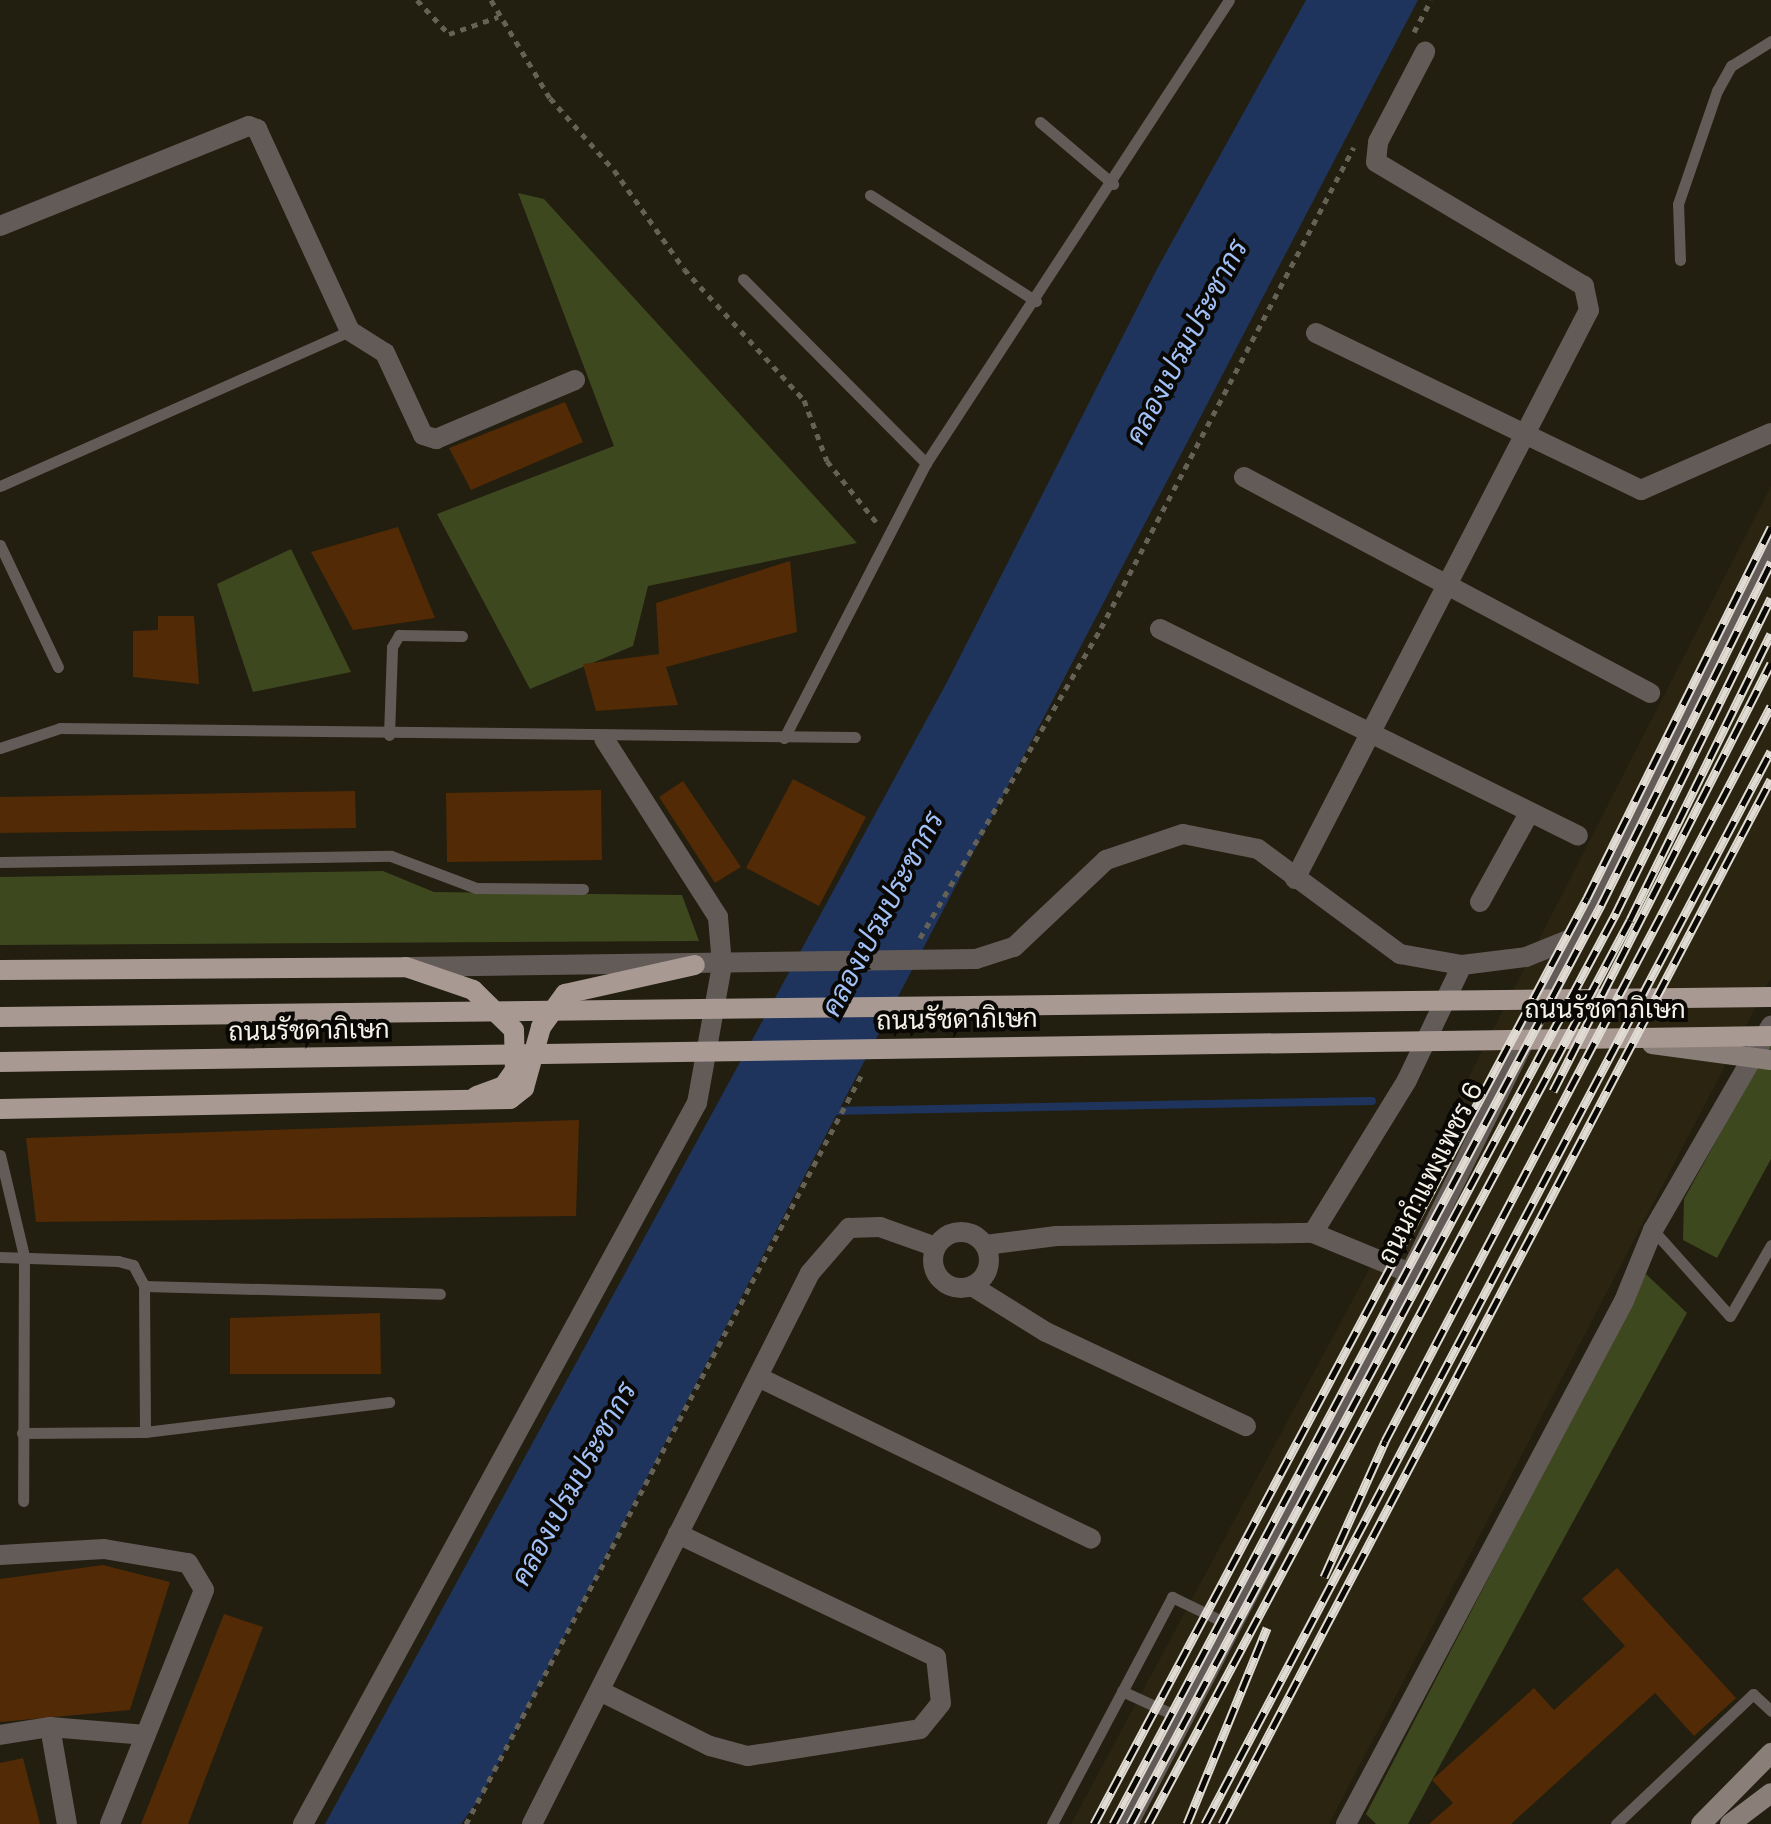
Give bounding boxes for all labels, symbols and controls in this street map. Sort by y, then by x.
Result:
water label: คลองเปรมประชากร [1119,234,1255,450]
water label: คลองเปรมประชากร [815,806,951,1022]
street label: ถนนรัชดาภิเษก [1524,994,1686,1026]
street label: ถนนรัชดาภิเษก [876,1003,1038,1037]
street label: ถนนรัชดาภิเษก [228,1014,390,1048]
street label: ถนนกำแพงเพชร 6 [1372,1077,1490,1269]
water label: คลองเปรมประชากร [504,1377,644,1591]

